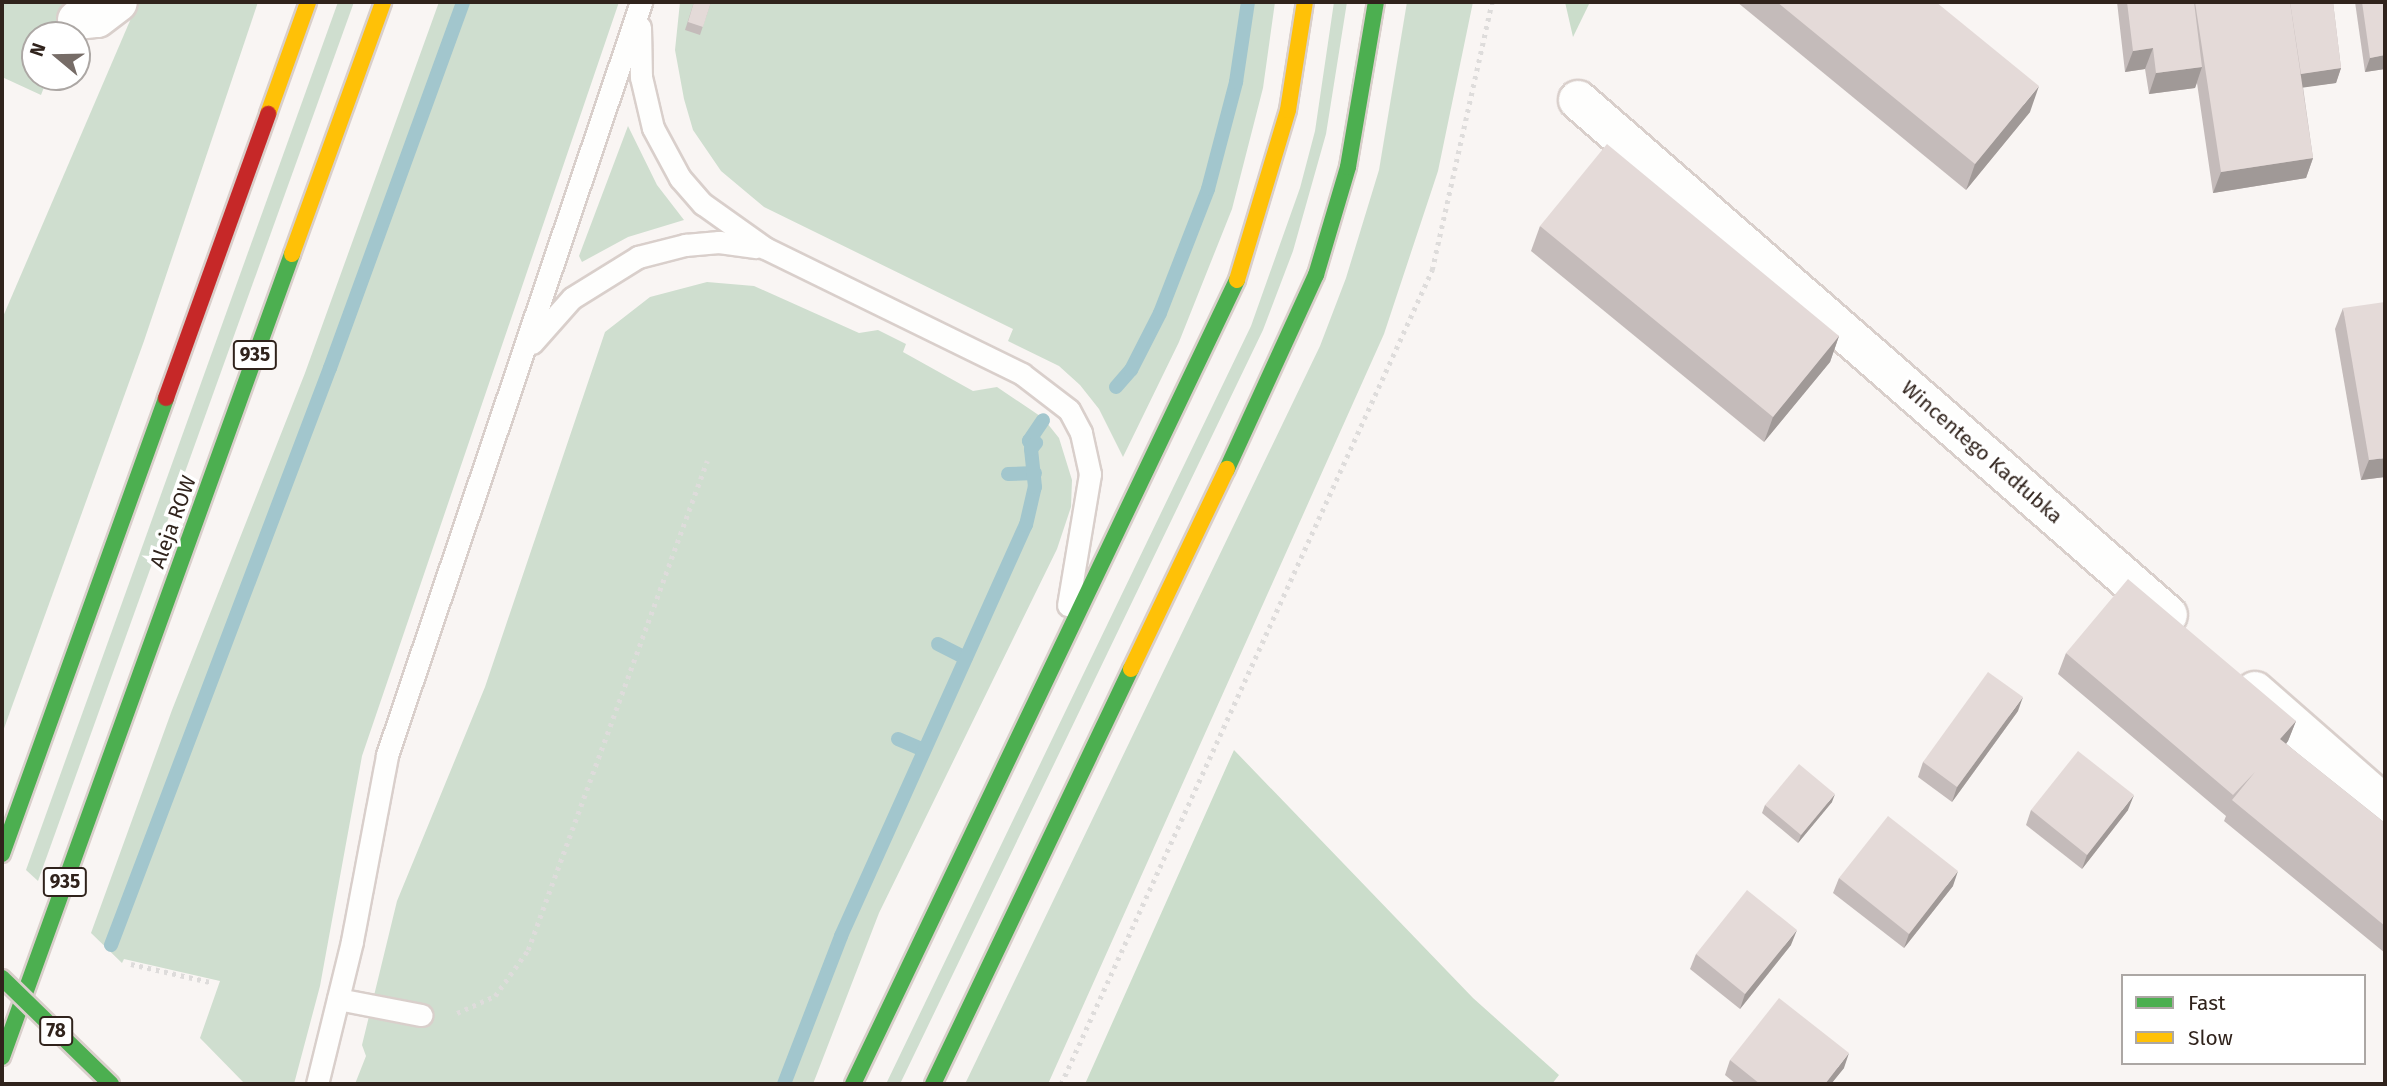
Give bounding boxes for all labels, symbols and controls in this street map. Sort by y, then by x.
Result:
north arrow [21,21,91,91]
text: N [25,40,50,59]
road number: 935 [232,340,278,370]
street label: Wincentego Kadłubka [1896,375,2068,529]
street label: Aleja ROW [145,472,201,572]
road number: 935 [42,866,88,898]
legend [2121,974,2366,1065]
text: Fast [2188,990,2226,1016]
road number: 78 [38,1015,74,1046]
text: Slow [2188,1025,2233,1051]

